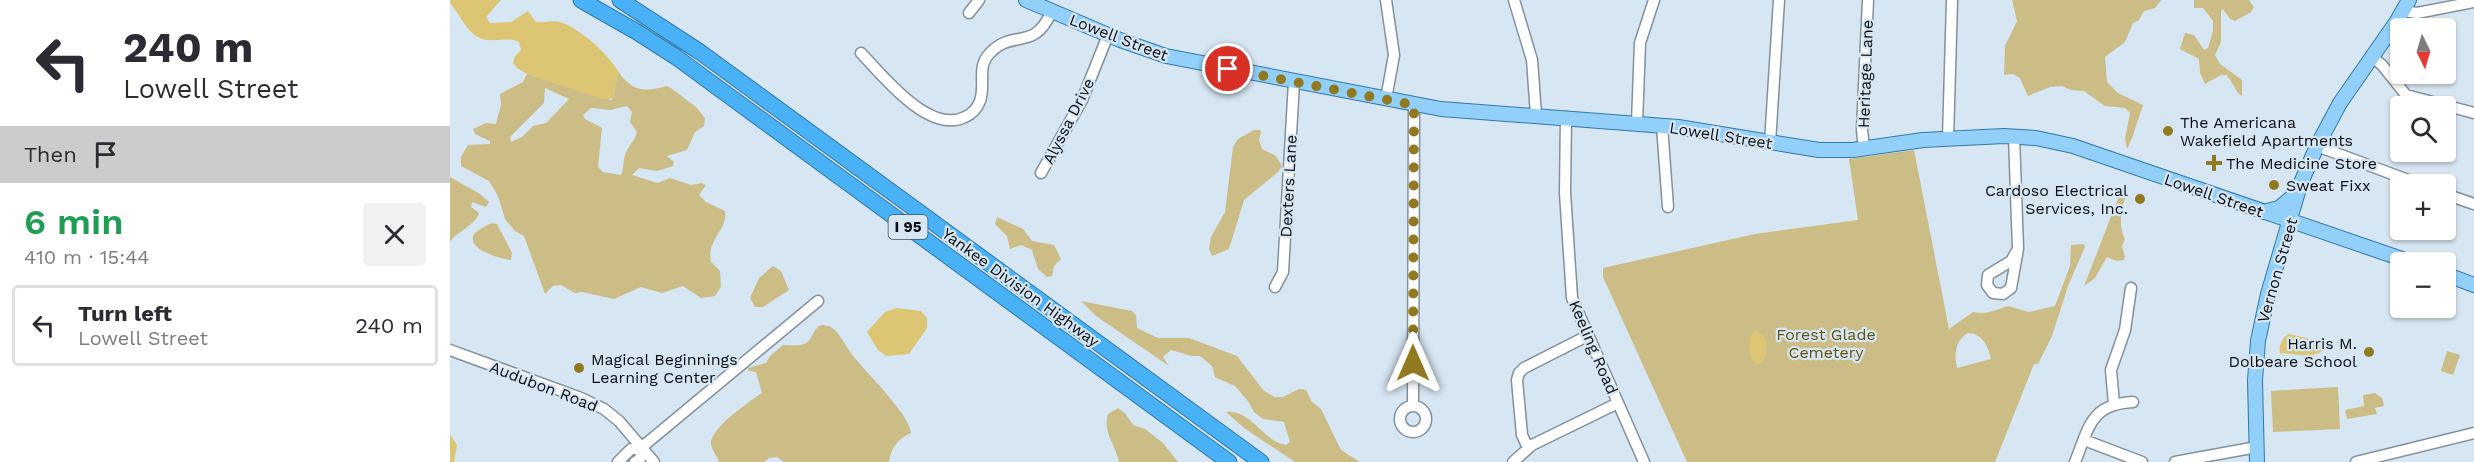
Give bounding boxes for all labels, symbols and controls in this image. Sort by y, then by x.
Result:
street label: Lowell Street [1067,10,1171,65]
north arrow [2390,18,2456,84]
map controls [2390,18,2456,318]
street label: Heritage Lane [1854,20,1877,128]
text: 240 m [123,23,253,72]
icon: left [24,24,102,102]
pin [1202,43,1253,94]
icon: arrive [1211,52,1244,85]
text: Lowell Street [123,73,298,105]
street label: Alyssa Drive [1039,75,1098,167]
button: search [2390,96,2456,162]
place label: The Americana Wakefield Apartments [2180,113,2353,150]
street label: Lowell Street [1668,118,1774,153]
marker: The Americana Wakefield Apartments [2161,124,2175,138]
street label: Dexters Lane [1276,134,1301,238]
icon: arrive [89,138,122,171]
text: Then [24,142,77,167]
place label: The Medicine Store [2226,154,2377,173]
marker: The Medicine Store [2207,156,2221,170]
street label: Lowell Street [2162,170,2266,221]
button: + [2390,174,2456,240]
place label: Sweat Fixx [2286,176,2371,195]
marker: Sweat Fixx [2267,178,2281,192]
place label: Cardoso Electrical Services, Inc. [1985,181,2128,218]
marker: Cardoso Electrical Services, Inc. [2133,192,2147,206]
text: 6 min [24,201,124,243]
button: close [363,203,426,266]
road number: I 95 [888,215,928,239]
street label: Vernon Street [2253,215,2302,325]
street label: Yankee Division Highway [938,224,1104,351]
text: 410 m · 15:44 [24,245,150,269]
button: − [2390,252,2456,318]
street label: Keeling Road [1565,297,1622,397]
text: Turn left [78,301,172,326]
icon: left [27,309,60,342]
text: 240 m [355,313,423,338]
park label: Forest Glade Cemetery [1776,325,1876,362]
text: Lowell Street [78,326,208,350]
position arrow [1381,331,1445,395]
place label: Harris M. Dolbeare School [2228,334,2357,371]
marker: Harris M. Dolbeare School [2362,345,2376,359]
place label: Magical Beginnings Learning Center [591,350,738,387]
street label: Audubon Road [487,357,601,416]
marker: Magical Beginnings Learning Center [572,361,586,375]

